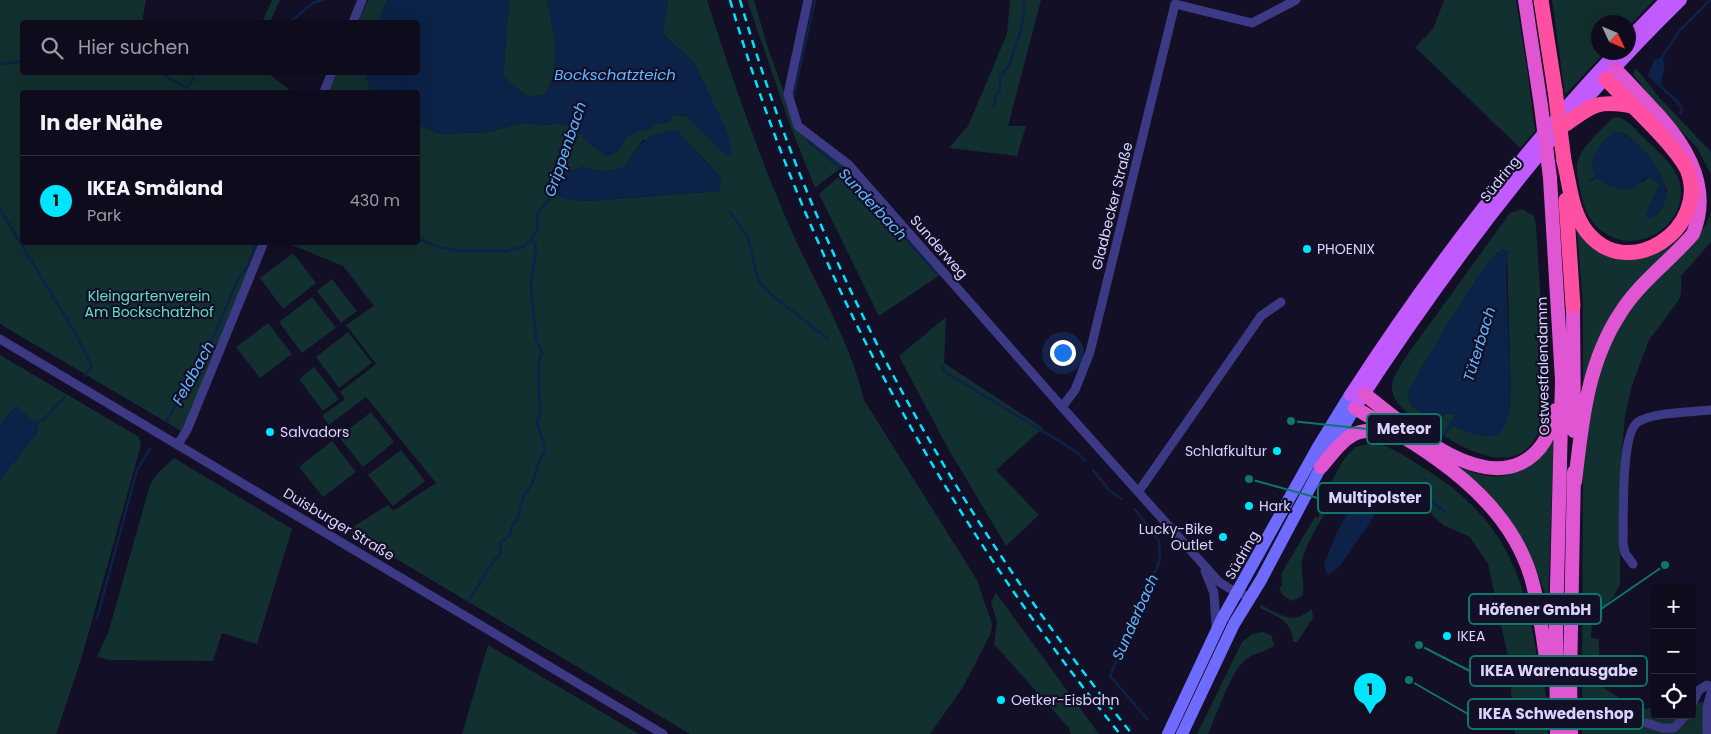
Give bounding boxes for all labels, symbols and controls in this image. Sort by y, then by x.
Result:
north arrow [1591,15,1636,60]
search box [20,20,420,75]
icon: search [38,34,66,62]
text: Hier suchen [78,34,189,61]
water label: Bockschatzteich [554,64,676,85]
water label: Grippenbach [539,99,591,199]
text: In der Nähe [40,108,163,137]
street label: Gladbecker Straße [1086,140,1138,272]
street label: Südring [1475,152,1525,206]
water label: Sunderbach [834,163,912,245]
text: IKEA Småland [87,175,223,202]
text: 1 [53,189,59,212]
text: 430 m [350,189,400,212]
text: Park [87,204,121,227]
street label: Sunderweg [905,211,973,283]
place label: PHOENIX [1317,239,1375,259]
marker: PHOENIX [1301,243,1313,255]
park label: Kleingartenverein Am Bockschatzhof [84,286,214,322]
street label: Ostwestfalendamm [1532,296,1554,436]
water label: Tüterbach [1458,304,1500,384]
water label: Feldbach [167,337,219,409]
your location [1050,340,1076,366]
callout: Meteor [1367,414,1441,444]
text: Meteor [1377,418,1432,439]
place label: Salvadors [280,422,349,442]
marker: Salvadors [264,426,276,438]
place label: Schlafkultur [1185,441,1267,461]
marker: Schlafkultur [1271,445,1283,457]
street label: Duisburger Straße [280,483,399,565]
callout: Multipolster [1318,483,1431,513]
text: Multipolster [1328,487,1422,508]
place label: Hark [1259,496,1291,516]
marker: Hark [1243,500,1255,512]
place label: Lucky-Bike Outlet [1139,519,1213,555]
street label: Südring [1220,527,1264,583]
marker: Lucky-Bike Outlet [1217,531,1229,543]
water label: Sunderbach [1107,571,1163,663]
map controls [1651,584,1696,719]
button: + [1651,584,1696,629]
callout: Höfener GmbH [1469,594,1601,624]
text: Höfener GmbH [1479,599,1591,620]
place label: IKEA [1457,626,1485,646]
button: − [1651,629,1696,674]
marker: IKEA [1441,630,1453,642]
callout: IKEA Warenausgabe [1470,656,1647,686]
text: IKEA Warenausgabe [1480,660,1638,681]
pin: 1 [1354,673,1386,714]
button: locate [1651,674,1696,719]
place label: Oetker-Eisbahn [1011,690,1119,710]
marker: Oetker-Eisbahn [995,694,1007,706]
callout: IKEA Schwedenshop [1468,699,1643,729]
text: IKEA Schwedenshop [1478,703,1634,724]

